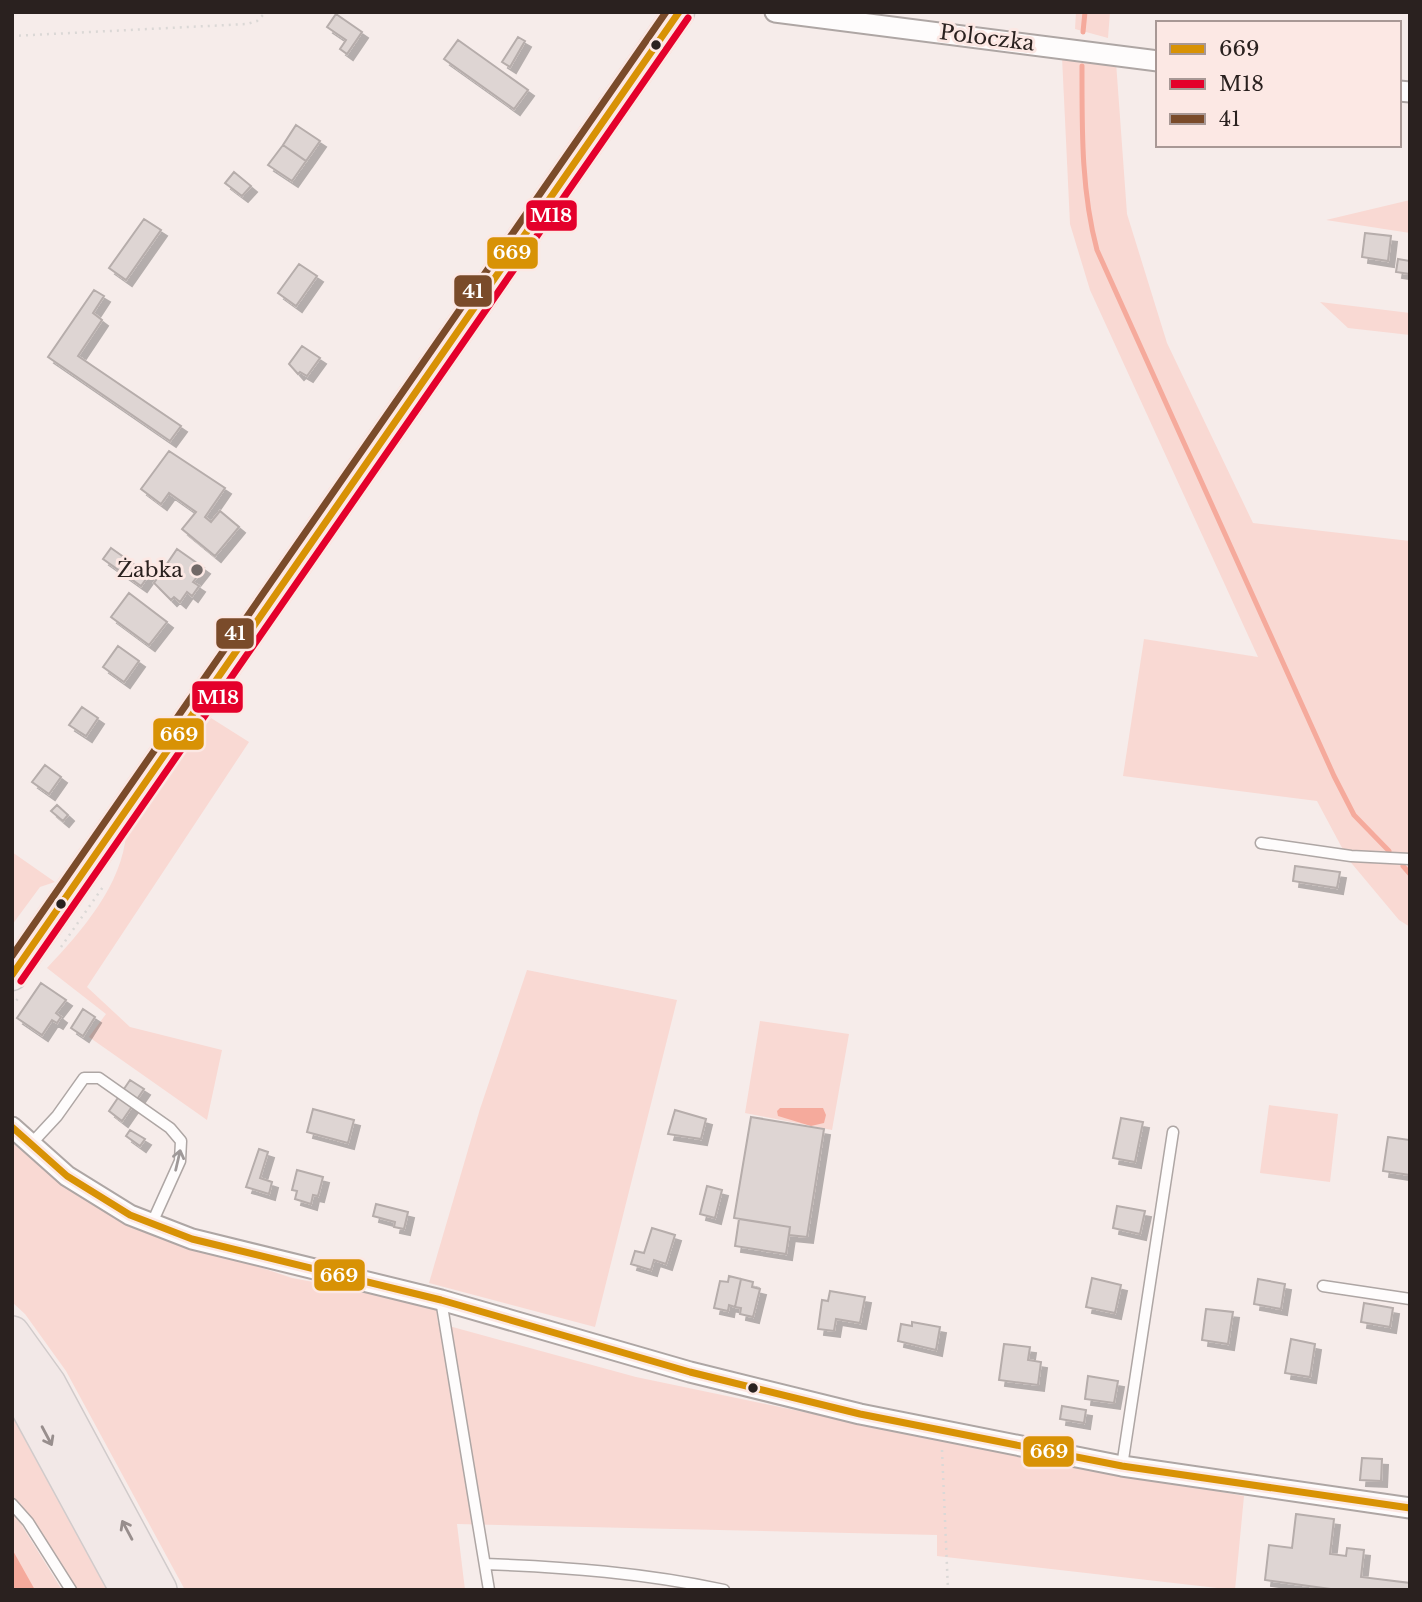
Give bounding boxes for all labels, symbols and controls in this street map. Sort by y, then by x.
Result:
street label: Poloczka [938,19,1036,57]
legend [1156,21,1401,147]
text: 669 [1219,36,1260,62]
unlabelled marker [649,38,663,52]
text: M18 [1219,71,1264,97]
text: 41 [1219,106,1241,132]
line badge: M18 [525,199,578,232]
text: M18 [530,204,572,227]
line badge: 669 [486,236,539,270]
text: 669 [493,241,531,264]
line badge: 41 [453,274,493,308]
text: 41 [463,280,483,303]
place label: Żabka [117,557,183,583]
marker: Żabka [189,562,205,578]
line badge: 41 [215,617,255,650]
text: 41 [225,622,245,645]
line badge: M18 [191,680,244,714]
text: M18 [197,686,239,709]
line badge: 669 [152,717,205,751]
text: 669 [160,723,198,746]
unlabelled marker [54,897,68,911]
one-way arrow [172,1150,185,1172]
line badge: 669 [313,1258,366,1292]
text: 669 [320,1264,358,1287]
unlabelled marker [746,1381,760,1395]
one-way arrow [40,1425,54,1446]
line badge: 669 [1022,1435,1075,1468]
text: 669 [1030,1440,1068,1463]
one-way arrow [120,1520,134,1540]

